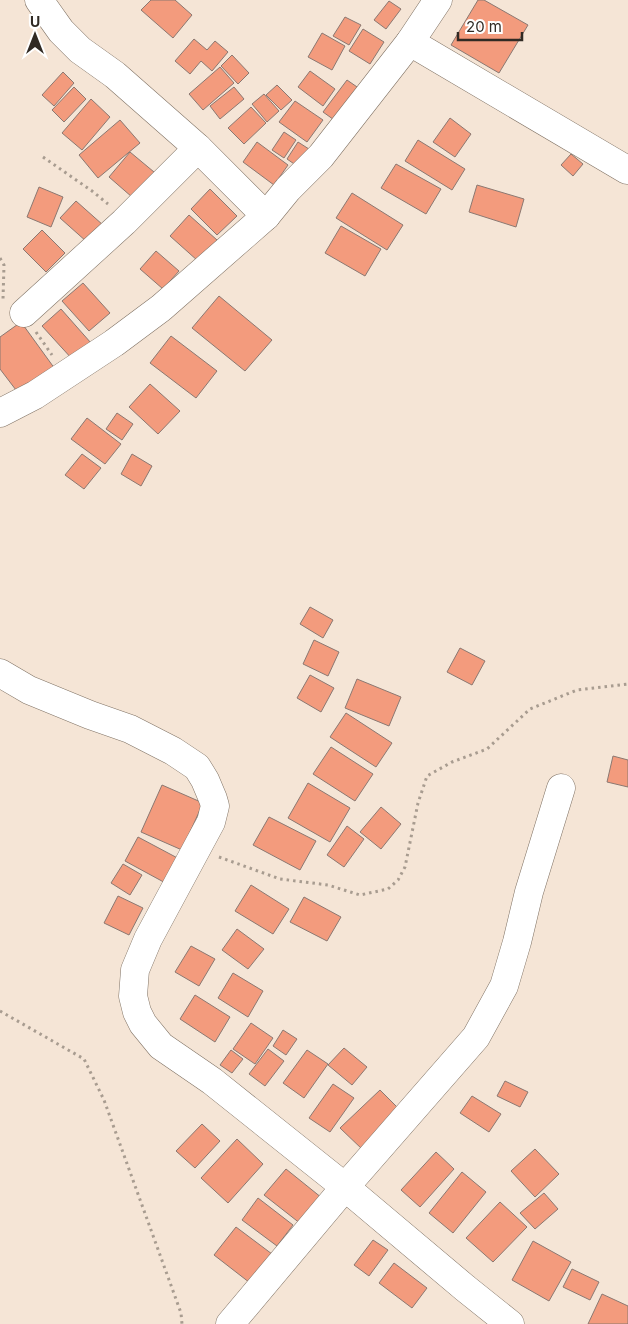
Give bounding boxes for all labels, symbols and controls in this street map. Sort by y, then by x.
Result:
north arrow [10,10,60,60]
scale bar [458,10,522,42]
text: U [30,13,40,30]
text: 20 m [466,17,502,36]

